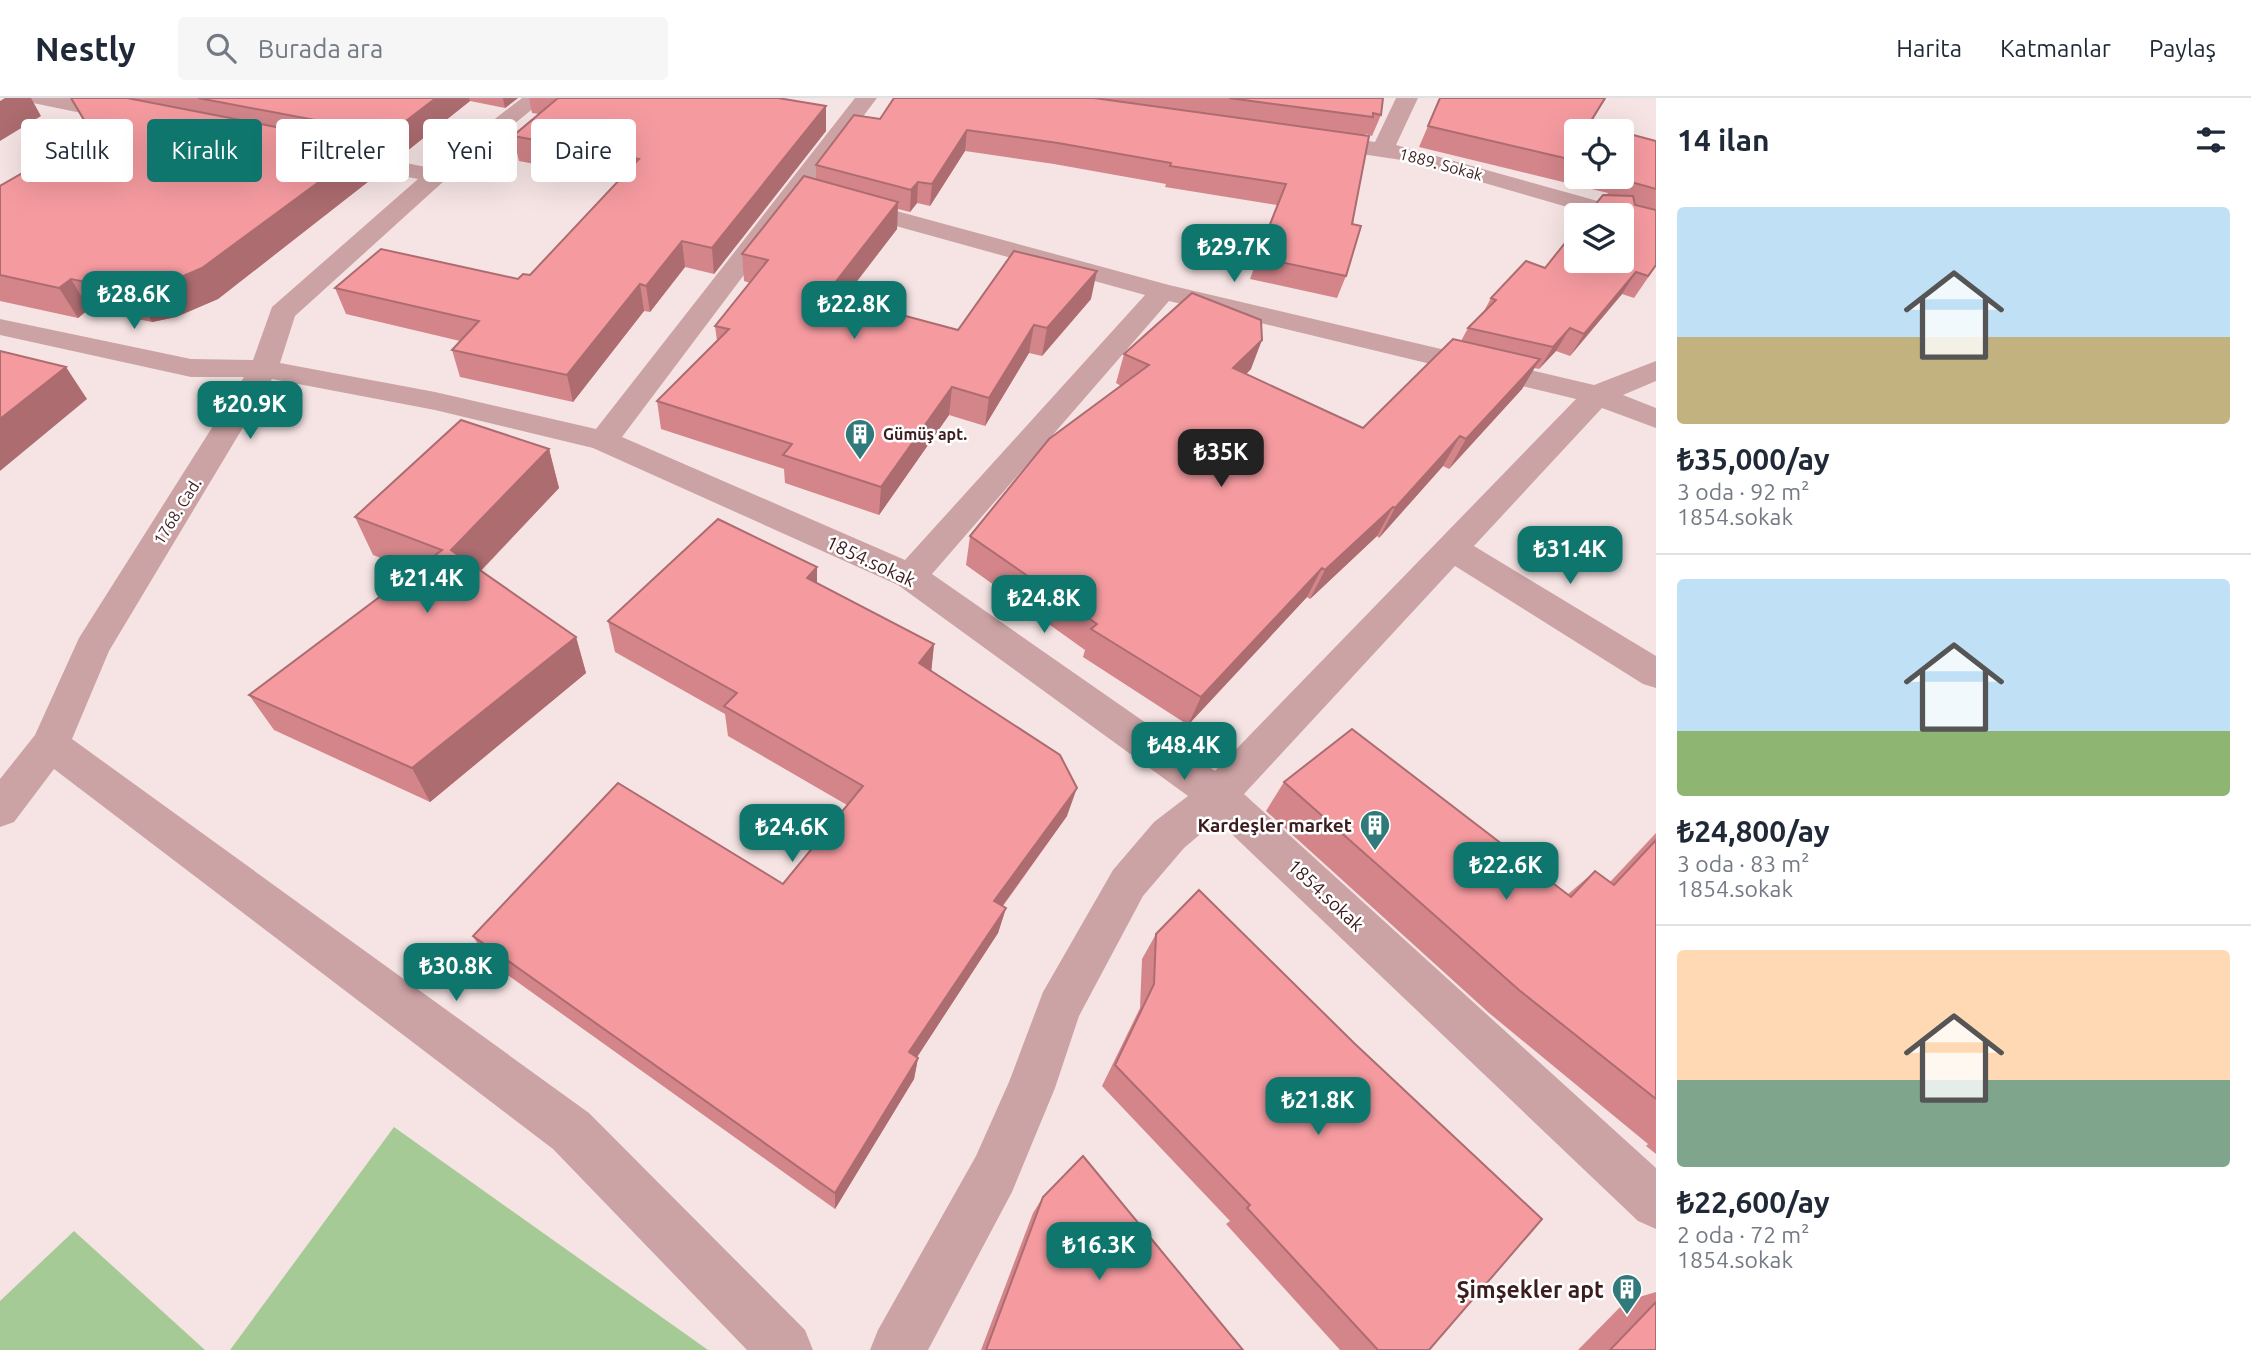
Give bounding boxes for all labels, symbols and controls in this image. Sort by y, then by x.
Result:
search box [178,17,668,80]
icon: search [202,29,240,67]
text: Nestly [35,30,136,67]
text: Burada ara [258,34,383,63]
text: Harita [1896,35,1962,62]
text: Katmanlar [2000,35,2111,62]
text: Paylaş [2149,35,2216,62]
chip: Satılık [21,119,133,182]
chip: Kiralık [147,119,262,182]
chip: Filtreler [276,119,409,182]
chip: Yeni [423,119,517,182]
chip: Daire [531,119,636,182]
map controls [1564,119,1634,273]
button: locate [1564,119,1634,189]
icon: filters [2192,121,2230,159]
text: 14 ilan [1677,123,1770,157]
street label: 1889. Sokak [1397,144,1485,184]
button: layers [1564,203,1634,273]
pin: ₺29.7K [1177,225,1291,284]
text: ₺29.7K [1197,234,1271,259]
icon: home [1891,252,2017,378]
pin: ₺28.6K [77,272,191,331]
text: ₺28.6K [97,281,171,306]
pin: ₺22.8K [797,282,911,341]
text: ₺22.8K [817,291,891,316]
pin: ₺20.9K [193,382,307,441]
text: ₺20.9K [213,391,287,416]
building icon: Gümüş apt. [843,417,877,461]
place label: Gümüş apt. [883,425,967,444]
pin: ₺35K [1180,430,1262,489]
text: ₺35K [1194,439,1248,464]
text: ₺35,000/ay [1677,442,1830,476]
street label: 1768. Cad. [149,474,205,548]
text: 3 oda · 92 m² [1677,479,1809,504]
text: 1854.sokak [1677,504,1793,529]
pin: ₺31.4K [1513,526,1627,586]
street label: 1854.sokak [823,531,919,591]
text: ₺31.4K [1533,536,1607,561]
pin: ₺21.4K [370,556,484,615]
text: ₺21.4K [390,565,464,590]
pin: ₺24.8K [987,575,1101,635]
text: ₺24.8K [1007,585,1081,610]
icon: home [1891,624,2017,750]
pin: ₺48.4K [1127,722,1241,782]
text: ₺48.4K [1147,732,1221,757]
pin: ₺24.6K [735,804,849,864]
building icon: Kardeşler market [1358,808,1392,852]
text: ₺24.6K [755,814,829,839]
place label: Kardeşler market [1198,814,1352,836]
text: ₺24,800/ay [1677,814,1830,848]
pin: ₺22.6K [1449,842,1563,902]
text: 3 oda · 83 m² [1677,851,1809,876]
text: ₺22.6K [1469,852,1543,877]
street label: 1854.sokak [1283,854,1369,936]
text: 1854.sokak [1677,876,1793,901]
pin: ₺30.8K [399,944,513,1003]
text: ₺30.8K [419,953,493,978]
icon: home [1891,995,2017,1121]
pin: ₺21.8K [1261,1077,1375,1137]
text: ₺21.8K [1281,1087,1355,1112]
text: ₺22,600/ay [1677,1185,1830,1219]
pin: ₺16.3K [1042,1222,1156,1282]
text: 2 oda · 72 m² [1677,1222,1809,1247]
text: ₺16.3K [1062,1232,1136,1257]
text: 1854.sokak [1677,1247,1793,1272]
building icon: Şimşekler apt [1610,1272,1644,1316]
place label: Şimşekler apt [1456,1277,1604,1303]

